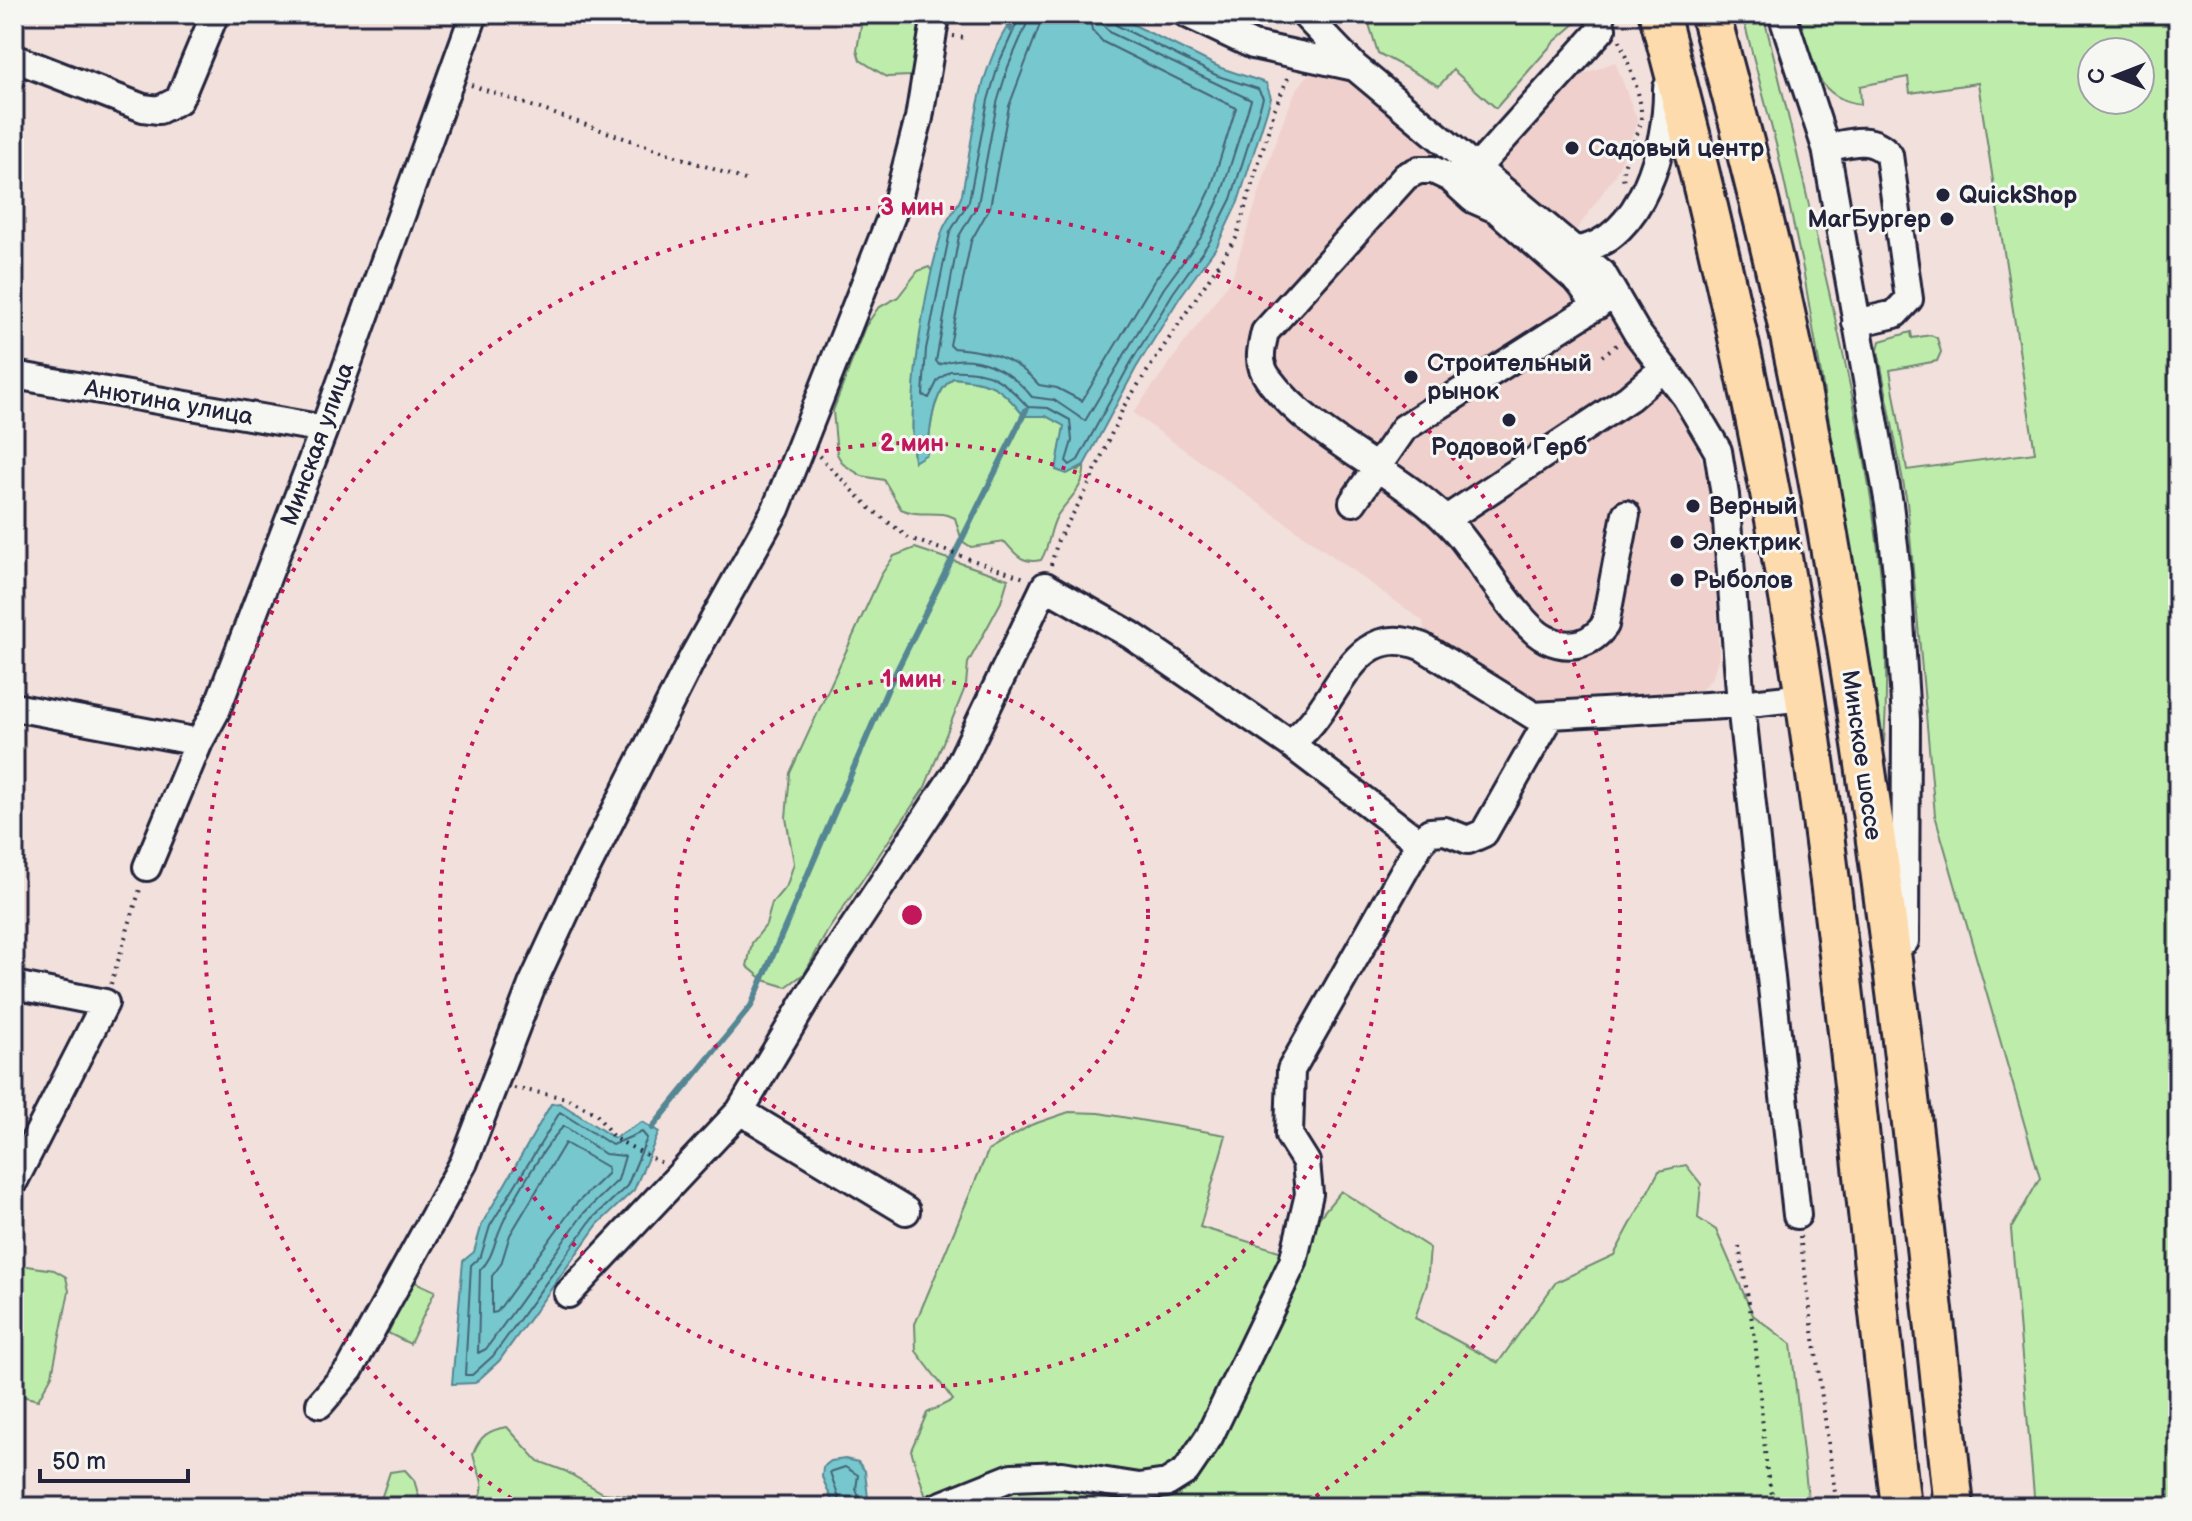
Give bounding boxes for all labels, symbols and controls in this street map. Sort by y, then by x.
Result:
north arrow [2076,36,2156,116]
text: С [2084,68,2111,84]
place label: Садовый центр [1588,134,1764,163]
marker: Садовый центр [1563,139,1581,157]
place label: QuickShop [1959,181,2078,210]
marker: QuickShop [1934,186,1952,204]
text: 3 мин [880,193,944,222]
place label: МагБургер [1807,205,1931,234]
marker: МагБургер [1938,210,1956,228]
place label: Строительный рынок [1427,349,1592,406]
street label: Минская улица [275,359,360,530]
marker: Строительный рынок [1402,368,1420,386]
street label: Анютина улица [81,373,256,432]
marker: Родовой Герб [1500,411,1518,429]
text: 2 мин [880,429,944,458]
place label: Родовой Герб [1431,433,1587,462]
place label: Верный [1709,492,1797,521]
marker: Верный [1684,497,1702,515]
place label: Электрик [1693,528,1802,557]
marker: Электрик [1668,533,1686,551]
place label: Рыболов [1693,566,1793,595]
marker: Рыболов [1668,571,1686,589]
text: 1 мин [882,665,942,694]
street label: Минское шоссе [1835,668,1888,842]
centre of rings [898,901,926,929]
scale bar [40,1433,188,1483]
text: 50 m [52,1447,106,1476]

